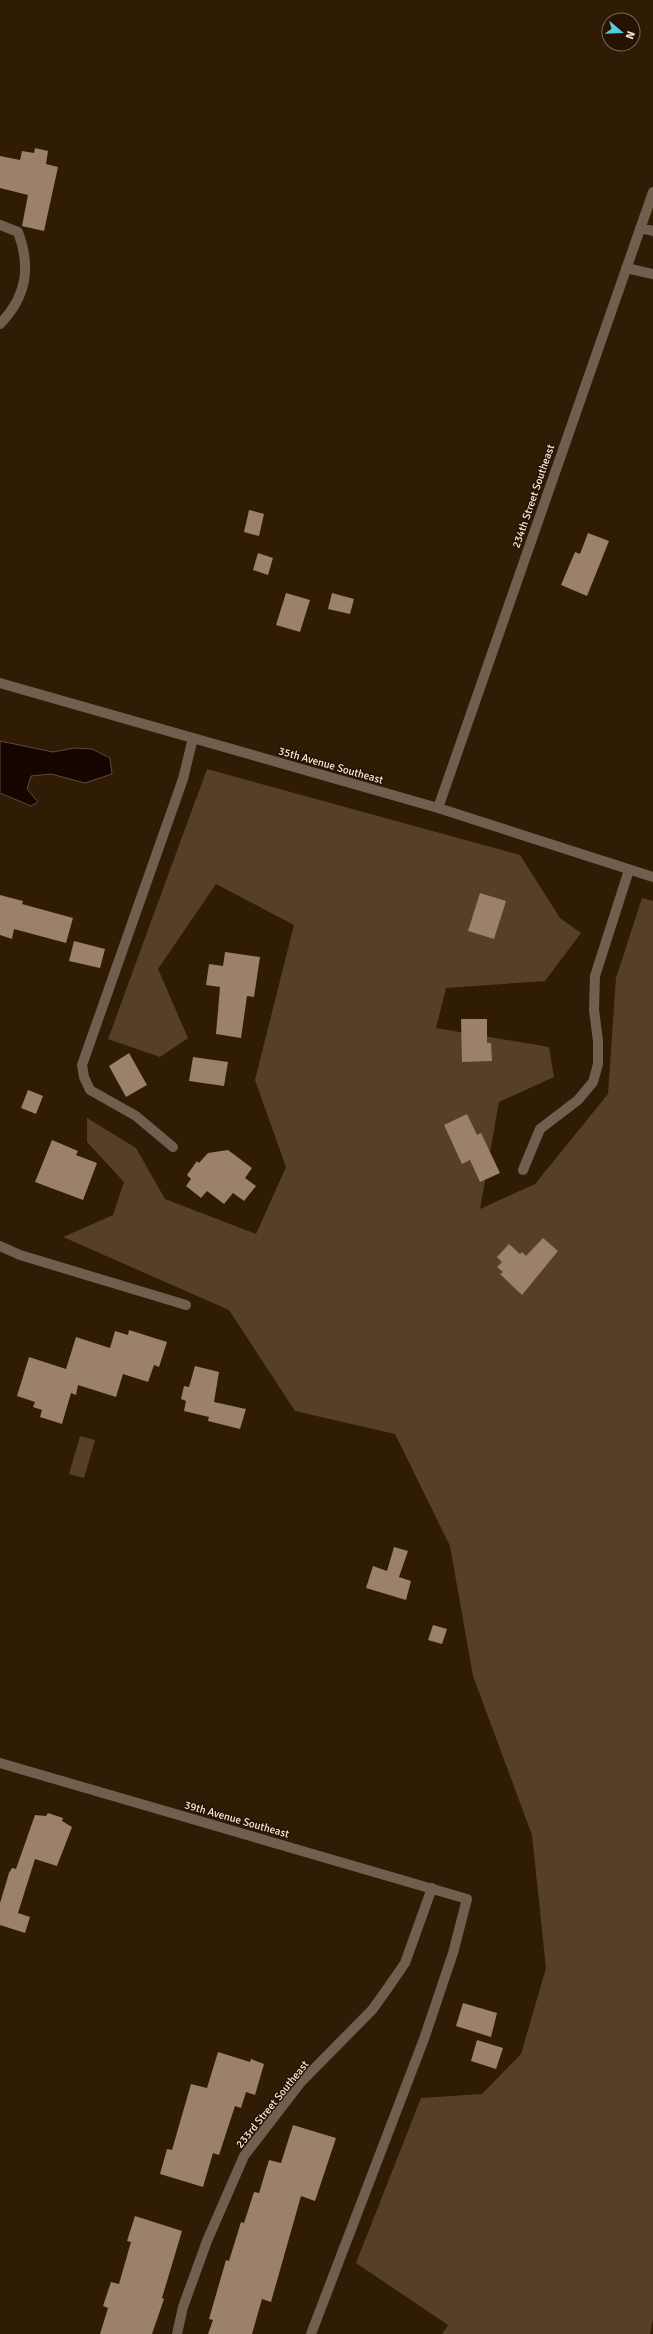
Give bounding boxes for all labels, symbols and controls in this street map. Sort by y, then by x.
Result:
north arrow [601,12,641,52]
text: N [623,29,637,41]
street label: 234th Street Southeast [510,443,557,550]
street label: 35th Avenue Southeast [277,744,385,787]
street label: 39th Avenue Southeast [183,1798,291,1841]
street label: 233rd Street Southeast [233,2058,312,2151]

